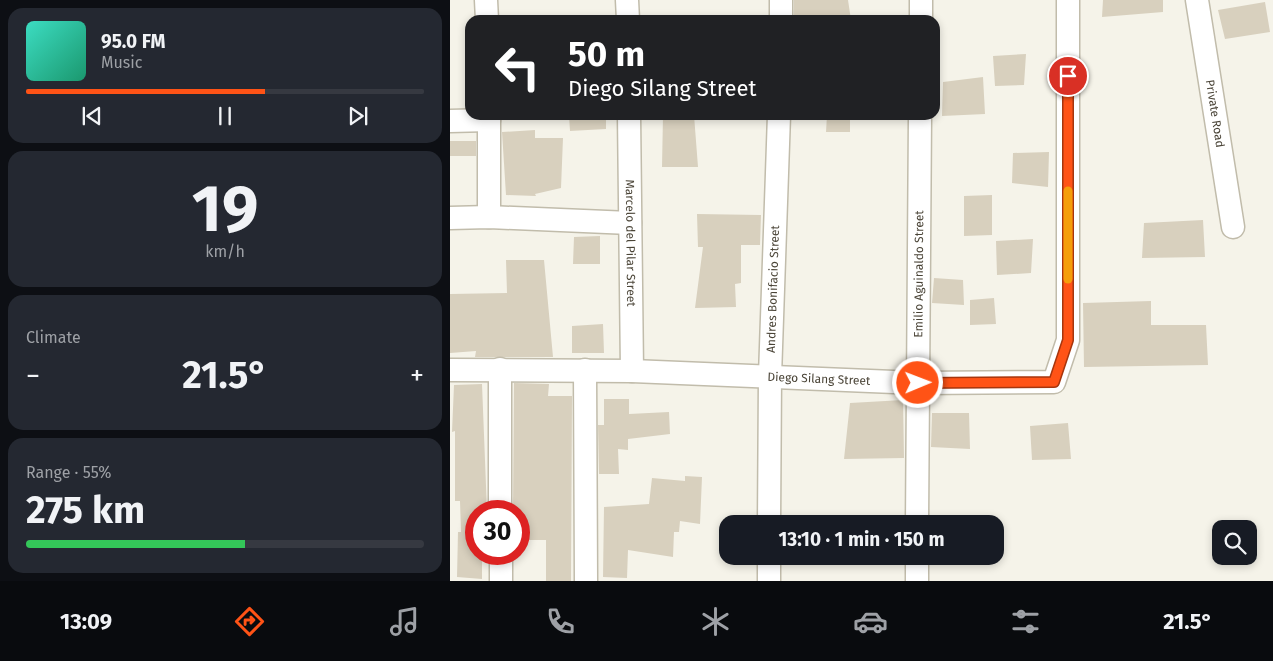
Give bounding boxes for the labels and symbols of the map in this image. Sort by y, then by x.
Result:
pin [1047,55,1089,97]
street label: Private Road [1203,79,1227,149]
street label: Marcelo del Pilar Street [623,179,638,307]
street label: Emilio Aguinaldo Street [911,210,926,338]
street label: Andres Bonifacio Street [764,224,782,353]
position arrow [891,356,943,408]
street label: Diego Silang Street [767,370,871,388]
speed limit sign: 30 [465,500,530,565]

